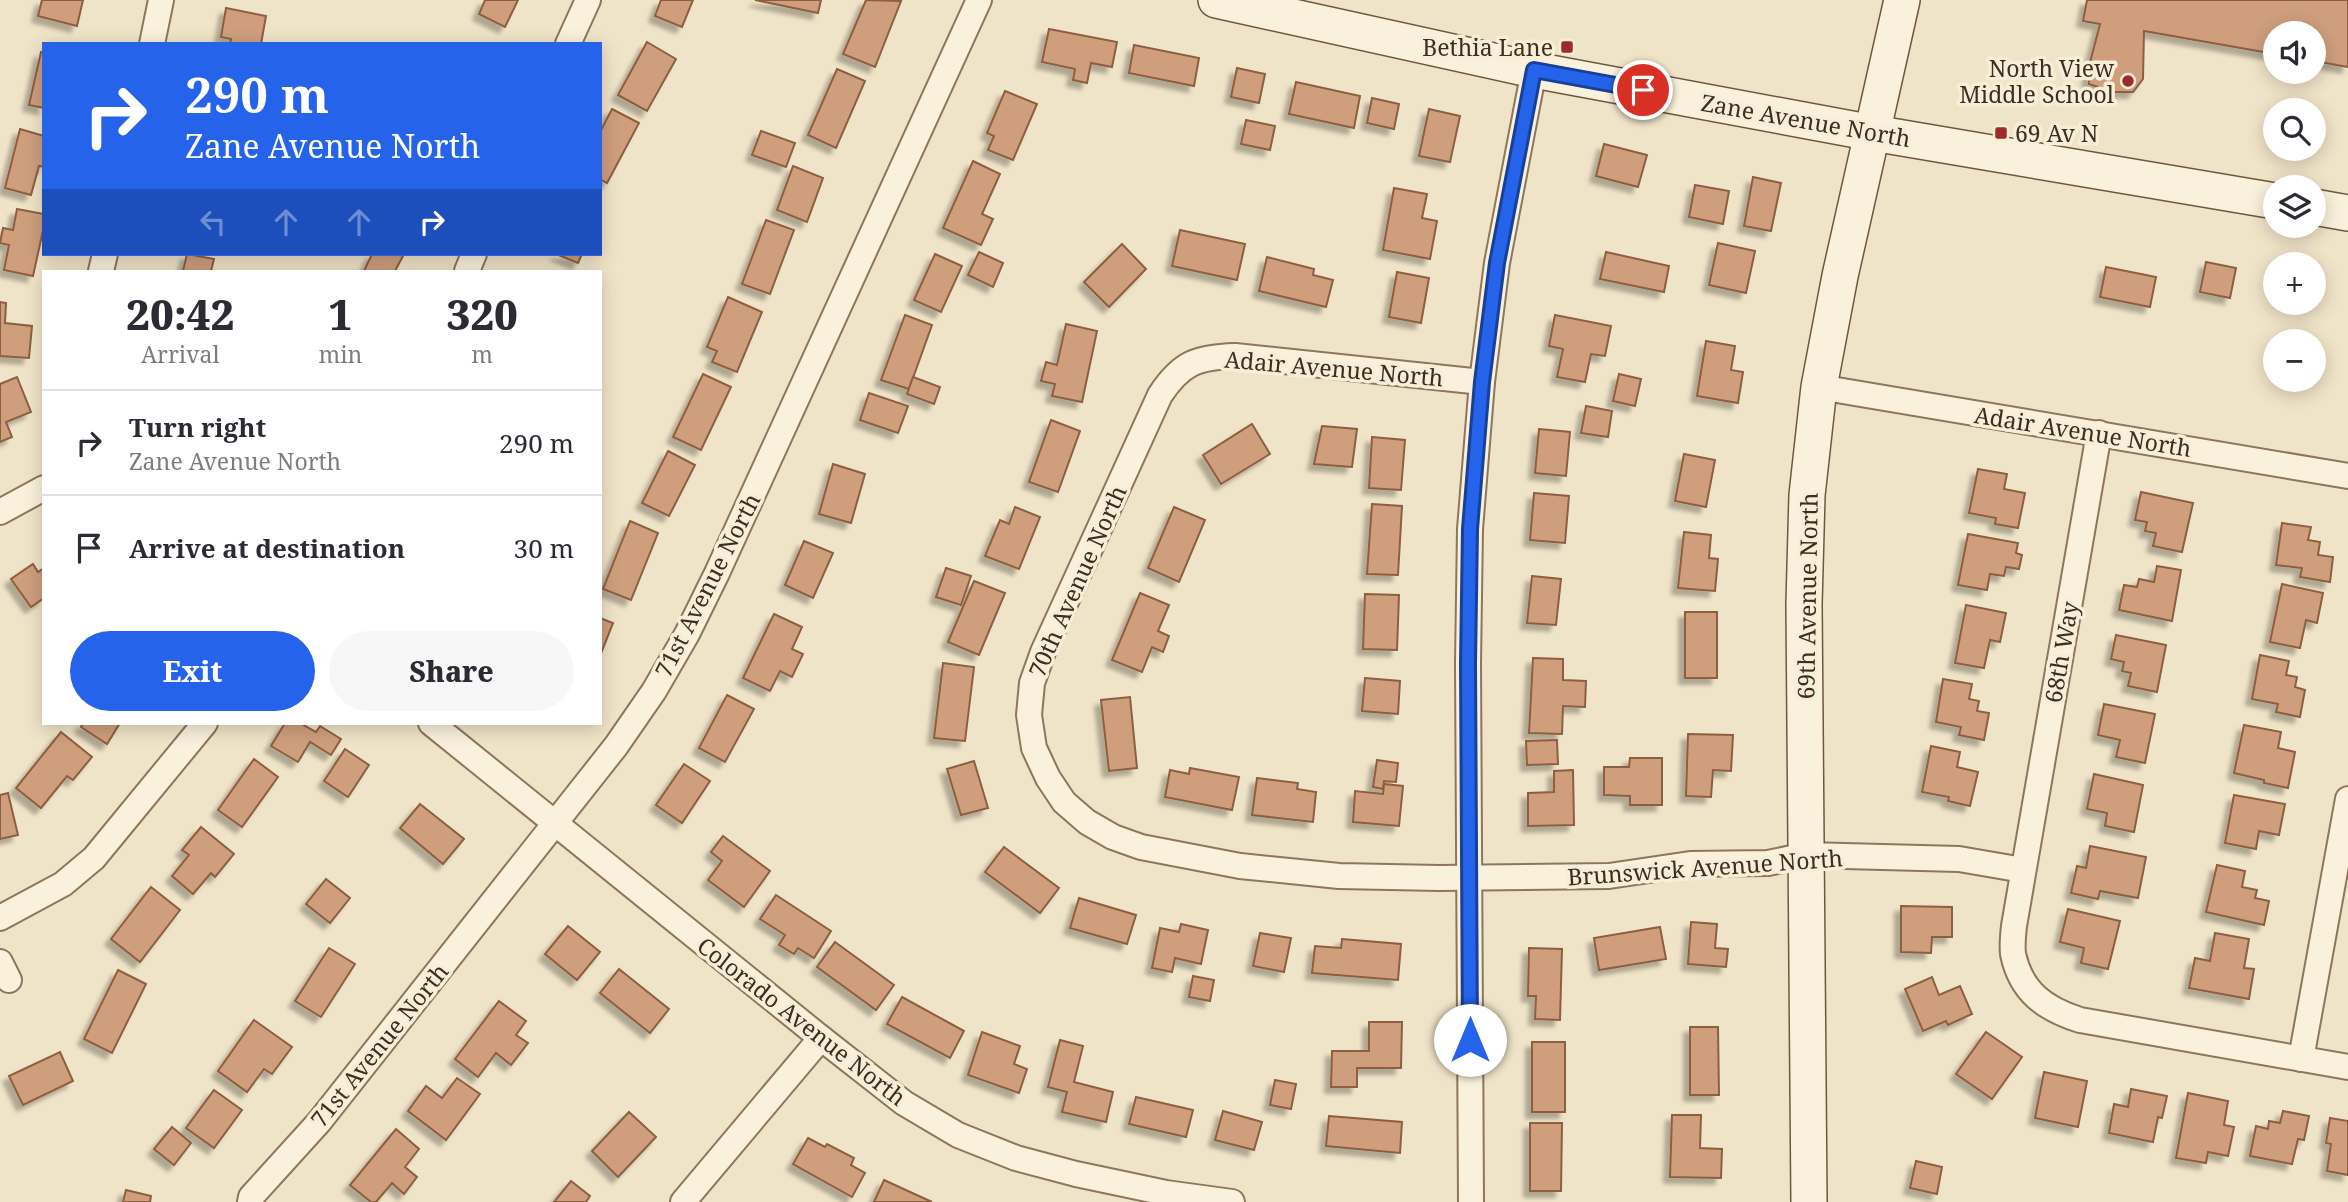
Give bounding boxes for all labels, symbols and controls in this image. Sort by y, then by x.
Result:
map controls [2263,21,2326,392]
button: sound [2263,21,2326,84]
place label: Bethia Lane [1422,31,1553,63]
marker: Bethia Lane [1559,39,1575,55]
place label: North View Middle School [1959,52,2114,110]
pin [1613,60,1673,120]
text: 290 m [185,61,329,127]
icon: right [70,70,161,161]
icon: arrive [1624,71,1662,109]
marker: North View Middle School [2120,73,2136,89]
street label: Zane Avenue North [1699,86,1913,154]
button: search [2263,98,2326,161]
place label: 69 Av N [2015,117,2098,149]
text: Zane Avenue North [185,124,480,167]
marker: 69 Av N [1993,125,2009,141]
button: layers [2263,175,2326,238]
icon: left [194,203,232,241]
icon: ahead [267,203,305,241]
icon: ahead [340,203,378,241]
icon: right [413,203,451,241]
button: + [2263,252,2326,315]
text: 20:42 [126,285,234,342]
text: 1 [329,285,352,342]
text: 320 [446,285,518,342]
button: − [2263,329,2326,392]
text: Arrival [141,338,220,370]
text: min [318,338,362,370]
text: m [471,338,493,370]
street label: Adair Avenue North [1223,342,1445,394]
street label: Adair Avenue North [1972,398,2194,464]
text: Turn right [129,409,266,445]
icon: right [70,424,108,462]
text: 290 m [499,425,574,461]
text: Zane Avenue North [129,445,341,477]
street label: 70th Avenue North [1020,480,1134,682]
street label: 71st Avenue North [647,487,767,683]
street label: 69th Avenue North [1789,492,1825,700]
icon: arrive [70,529,108,567]
text: Arrive at destination [129,530,405,566]
text: 30 m [514,530,574,566]
street label: 68th Way [2036,599,2086,705]
button: Exit [70,631,315,711]
button: Share [329,631,574,711]
street label: Brunswick Avenue North [1566,841,1844,893]
street label: Colorado Avenue North [691,929,913,1113]
street label: 71st Avenue North [303,956,455,1134]
position arrow [1433,1003,1507,1077]

